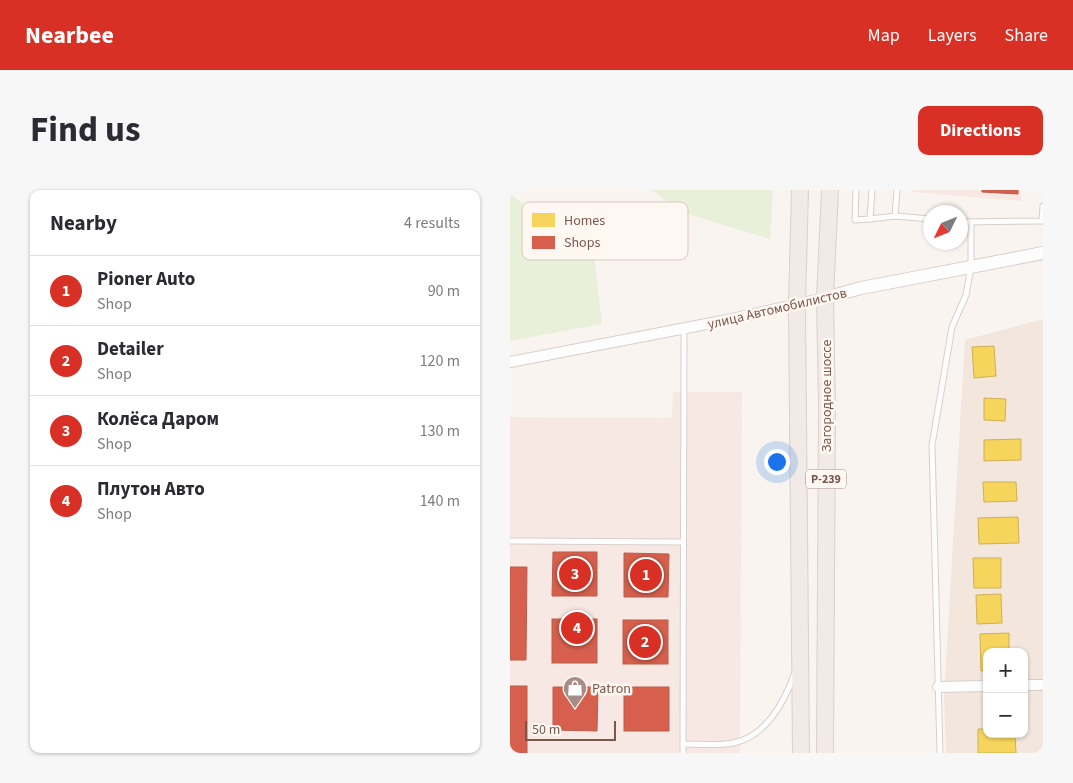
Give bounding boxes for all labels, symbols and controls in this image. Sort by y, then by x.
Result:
text: Nearbee [25,18,114,53]
text: Map [868,23,900,48]
text: Layers [928,23,977,48]
text: Share [1005,23,1048,48]
text: Find us [30,105,140,155]
button: Directions [918,106,1043,155]
legend [522,202,688,260]
north arrow [923,205,968,250]
text: Nearby [50,208,117,238]
text: Homes [564,211,605,231]
text: 4 results [404,212,460,234]
text: Shops [564,233,600,253]
text: Pioner Auto [97,266,195,293]
text: 1 [62,280,70,302]
text: 90 m [428,280,460,302]
street label: улица Автомобилистов [706,283,849,335]
text: Shop [97,293,132,315]
text: Detailer [97,336,164,363]
street label: Загородное шоссе [817,340,837,452]
text: 2 [62,350,70,372]
text: 120 m [420,350,460,372]
text: Shop [97,363,132,385]
text: Колёса Даром [97,406,219,433]
text: 3 [62,420,70,442]
text: 130 m [420,420,460,442]
text: Shop [97,433,132,455]
your location [764,449,790,475]
road number: Р-239 [806,470,846,488]
text: Плутон Авто [97,476,205,503]
text: 4 [62,490,70,512]
text: 140 m [420,490,460,512]
text: Shop [97,503,132,525]
pin: 3 [559,555,591,593]
pin: 1 [630,556,662,594]
pin: 4 [561,609,593,647]
pin: 2 [629,623,661,661]
map controls [983,648,1028,738]
button: + [983,648,1028,693]
shop icon: Patron [562,675,588,709]
place label: Patron [592,679,631,699]
button: − [983,693,1028,738]
scale bar [525,718,616,741]
text: 50 m [532,720,560,740]

